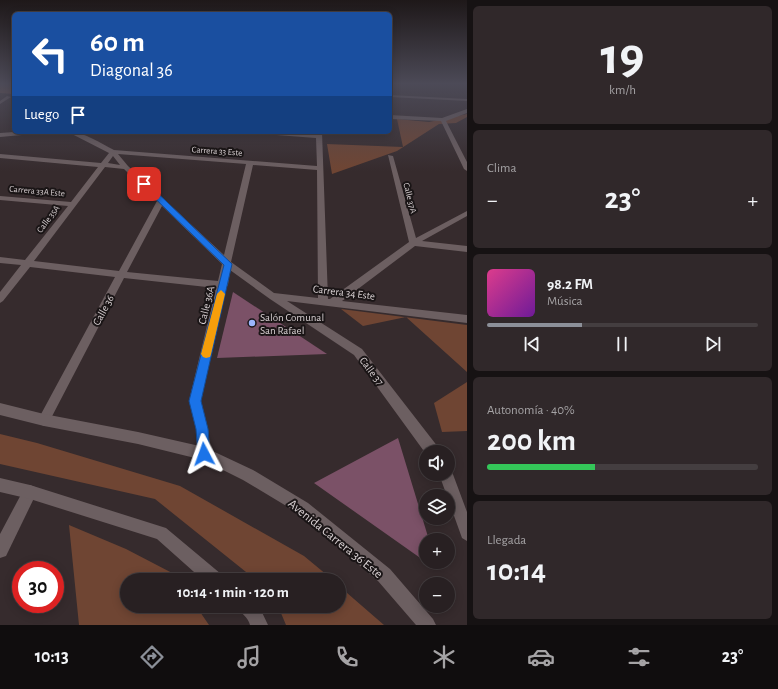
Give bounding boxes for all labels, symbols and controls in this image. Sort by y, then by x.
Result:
icon: left [24,28,76,80]
text: 60 m [90,29,145,57]
text: 19 [601,31,644,83]
text: Diagonal 36 [90,62,173,80]
text: km/h [609,84,636,97]
icon: arrive [67,104,89,126]
text: Luego [24,107,59,122]
street label: Carrera 33 Este [191,145,243,158]
text: Clima [487,162,517,175]
pin [127,167,161,201]
icon: arrive [133,173,155,195]
street label: Calle 37A [401,182,418,215]
text: 23° [605,184,640,214]
street label: Carrera 33A Este [9,185,65,198]
text: − [487,189,498,211]
text: + [747,189,758,211]
street label: Calle 35A [35,204,61,235]
text: 98.2 FM [547,277,593,292]
street label: Carrera 34 Este [312,283,376,302]
street label: Calle 36A [196,284,217,325]
street label: Calle 36 [91,293,116,327]
text: Música [547,295,582,308]
place label: Salón Comunal San Rafael [260,312,324,336]
marker: Salón Comunal San Rafael [247,318,257,328]
icon: previous [521,333,543,355]
icon: pause [611,333,633,355]
icon: next [702,333,724,355]
street label: Calle 37 [358,355,386,388]
text: Autonomía · 40% [487,404,575,417]
text: 200 km [487,426,576,456]
position arrow [183,433,225,475]
map controls [419,445,455,613]
button: sound [419,445,455,481]
button: layers [419,489,455,525]
street label: Avenida Carrera 36 Este [285,497,385,581]
button: + [419,533,455,569]
text: Llegada [487,534,526,547]
text: 10:14 [487,556,546,586]
speed limit sign: 30 [12,561,64,613]
button: − [419,577,455,613]
text: 10:14 · 1 min · 120 m [177,585,289,600]
icon: directions [138,643,166,671]
icon: music [235,643,263,671]
icon: phone [333,643,361,671]
icon: climate [430,643,458,671]
icon: car [527,643,555,671]
icon: filters [625,643,653,671]
text: 10:13 [35,648,69,666]
text: 23° [722,648,743,666]

